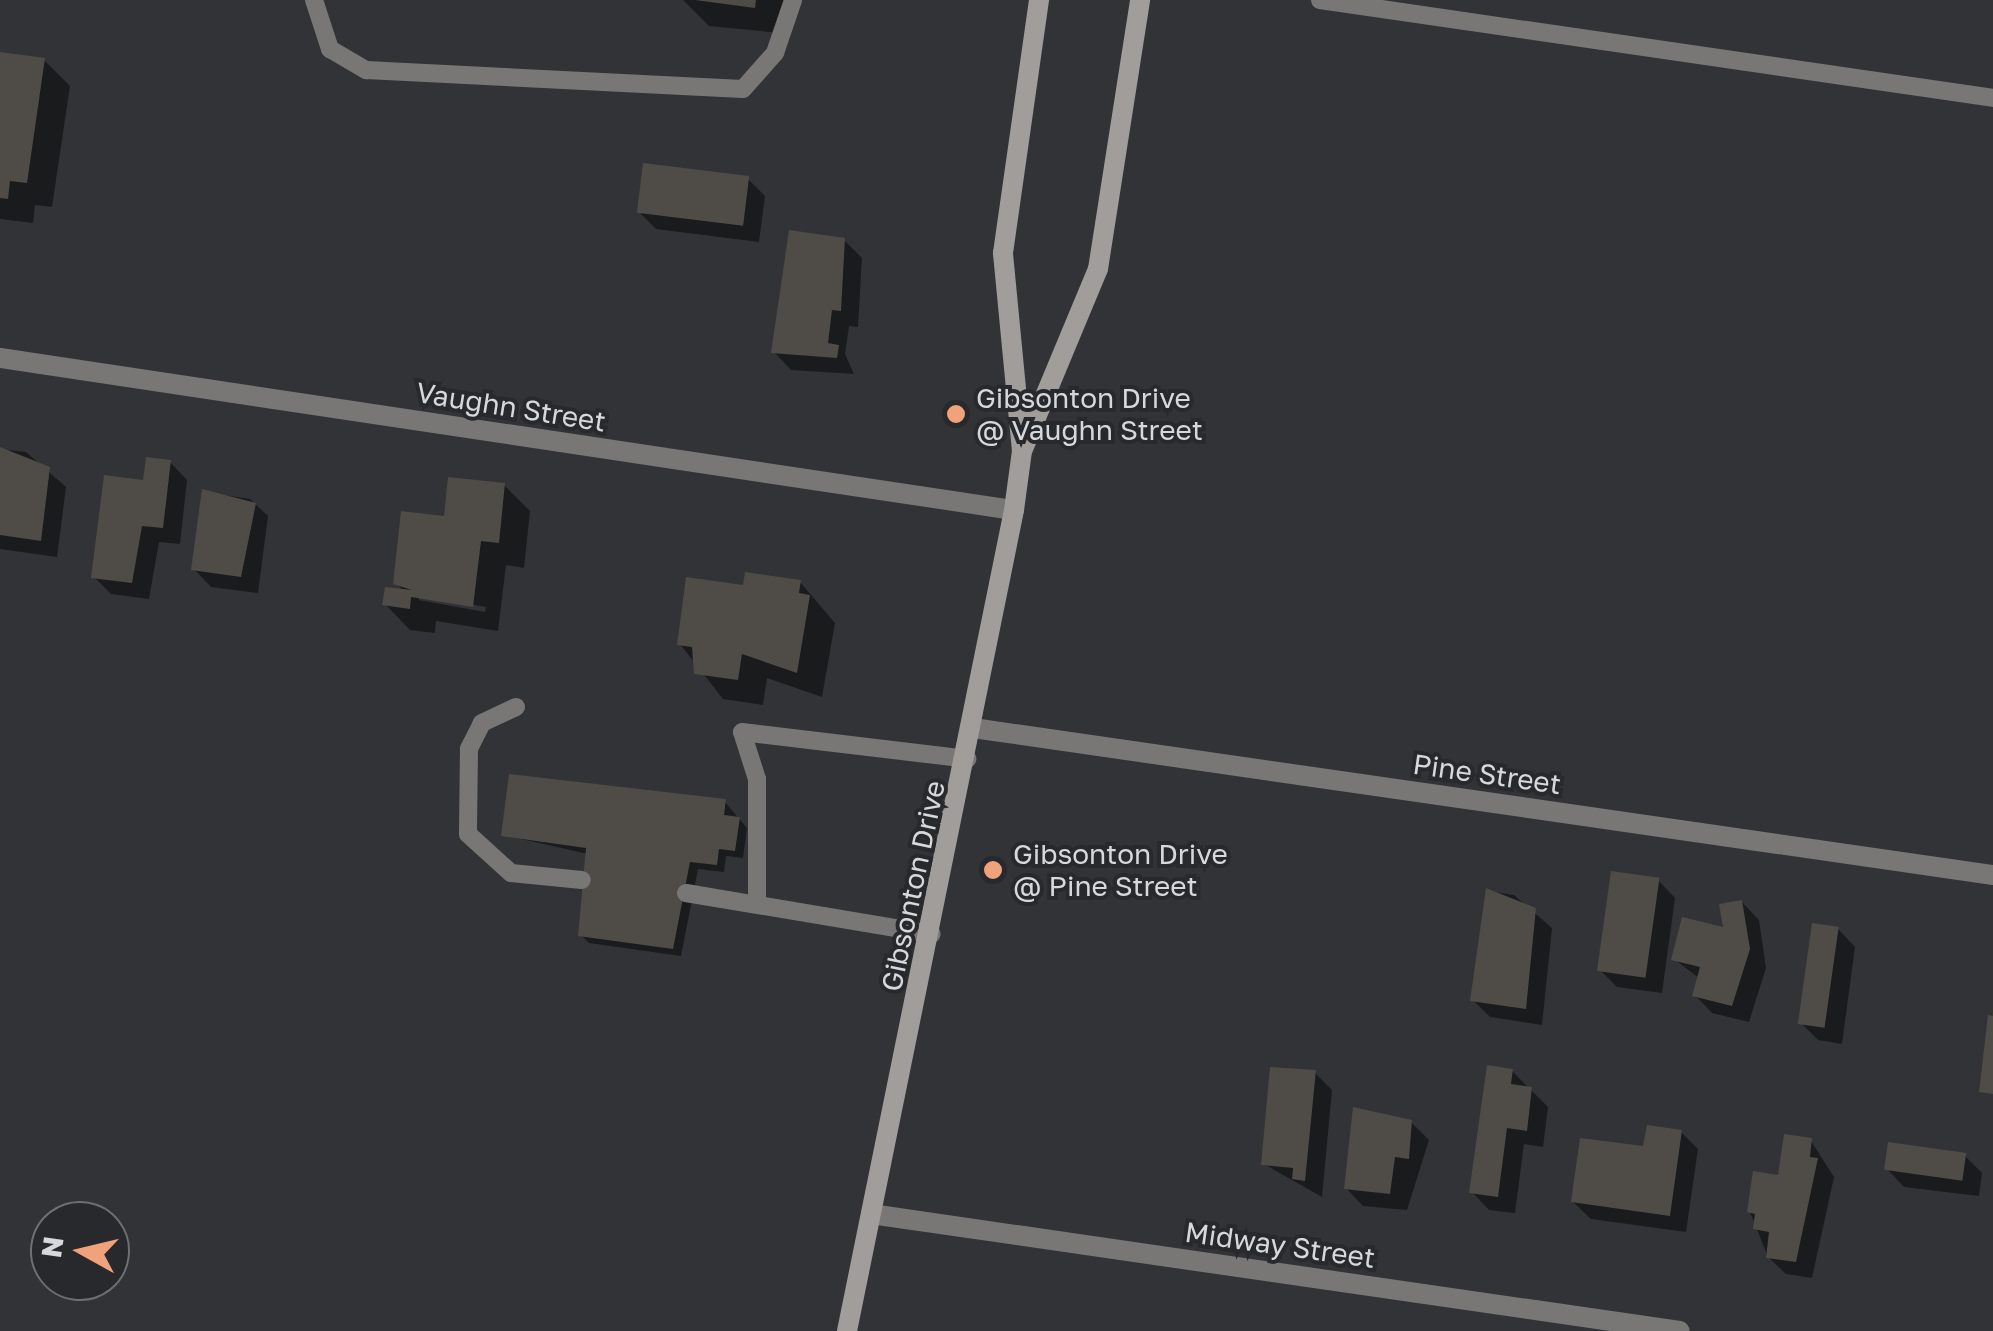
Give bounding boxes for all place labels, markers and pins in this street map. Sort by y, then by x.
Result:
place label: Gibsonton Drive @ Vaughn Street [976,381,1203,447]
marker: Gibsonton Drive @ Vaughn Street [945,403,967,425]
place label: Gibsonton Drive @ Pine Street [1013,837,1228,903]
marker: Gibsonton Drive @ Pine Street [982,859,1004,881]

